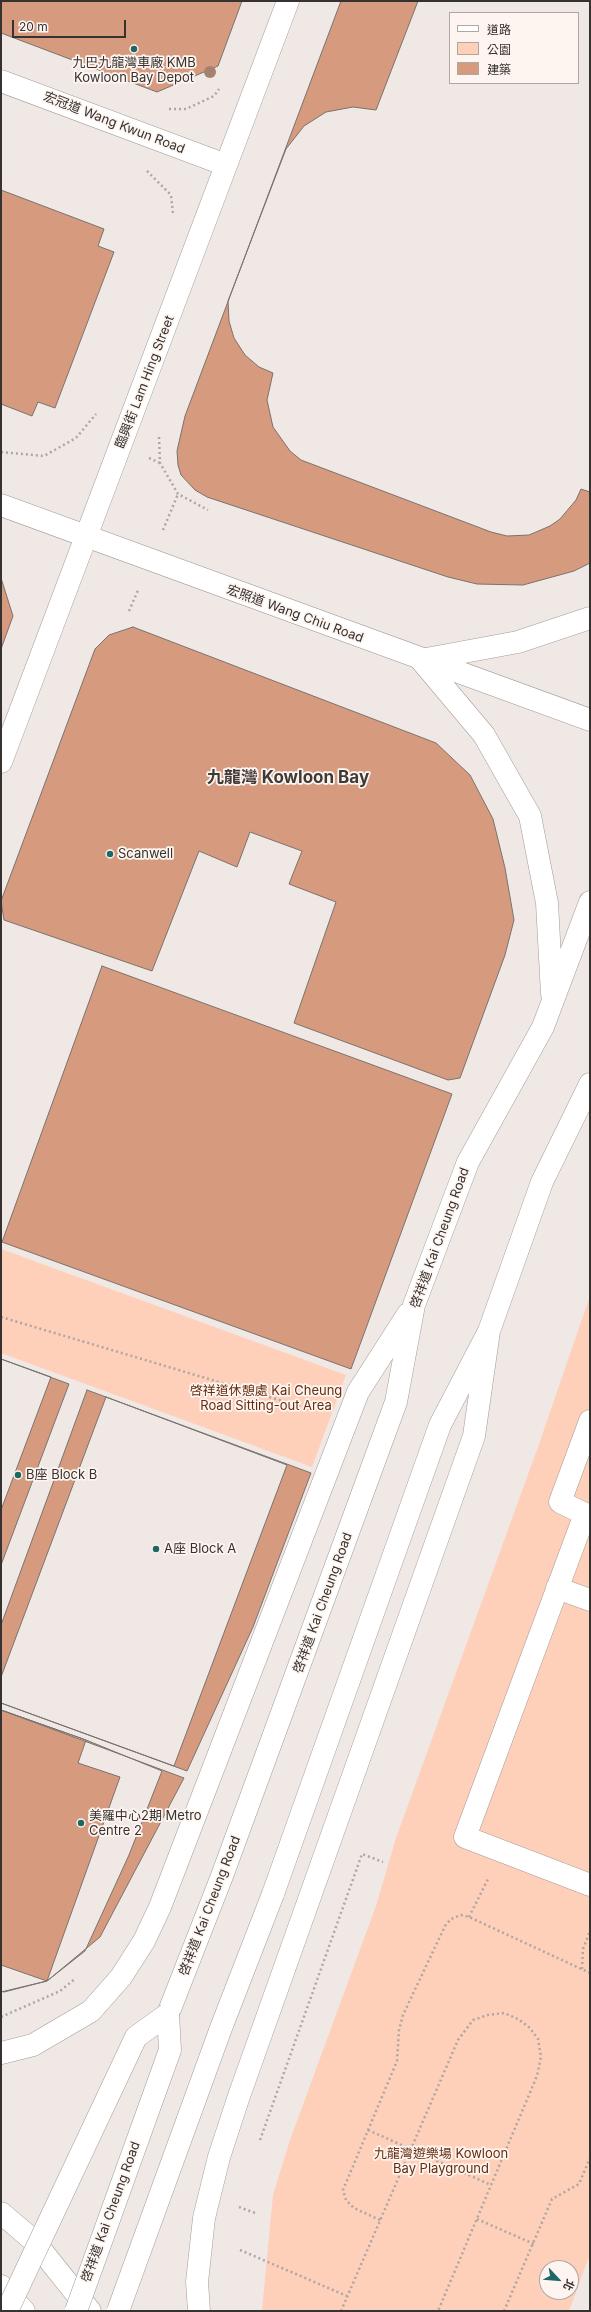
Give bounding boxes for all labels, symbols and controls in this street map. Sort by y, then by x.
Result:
scale bar [14,12,128,38]
legend [449,12,579,84]
text: 20 m [19,19,48,34]
text: 道路 [487,22,511,37]
text: 公園 [487,42,511,57]
marker: 九巴九龍灣車廠 KMB Kowloon Bay Depot [129,44,139,54]
place label: 九巴九龍灣車廠 KMB Kowloon Bay Depot [72,55,196,86]
text: 建築 [487,62,511,77]
street label: 宏冠道 Wang Kwun Road [41,89,187,157]
street label: 臨興街 Lam Hing Street [112,313,178,451]
street label: 宏照道 Wang Chiu Road [224,582,366,646]
district label: 九龍灣 Kowloon Bay [207,768,369,788]
place label: Scanwell [118,846,173,862]
marker: Scanwell [105,849,115,859]
street label: 啓祥道 Kai Cheung Road [407,1166,473,1310]
park label: 啓祥道休憩處 Kai Cheung Road Sitting-out Area [190,1383,342,1414]
place label: B座 Block B [26,1467,97,1483]
marker: B座 Block B [13,1470,23,1480]
street label: 啓祥道 Kai Cheung Road [290,1531,356,1675]
place label: A座 Block A [164,1541,236,1557]
marker: A座 Block A [151,1544,161,1554]
place label: 美羅中心2期 Metro Centre 2 [89,1808,202,1839]
marker: 美羅中心2期 Metro Centre 2 [76,1818,86,1828]
street label: 啓祥道 Kai Cheung Road [176,1834,244,1978]
street label: 啓祥道 Kai Cheung Road [78,2140,144,2284]
park label: 九龍灣遊樂場 Kowloon Bay Playground [374,2146,508,2177]
north arrow [539,2260,579,2300]
text: 北 [560,2277,578,2293]

